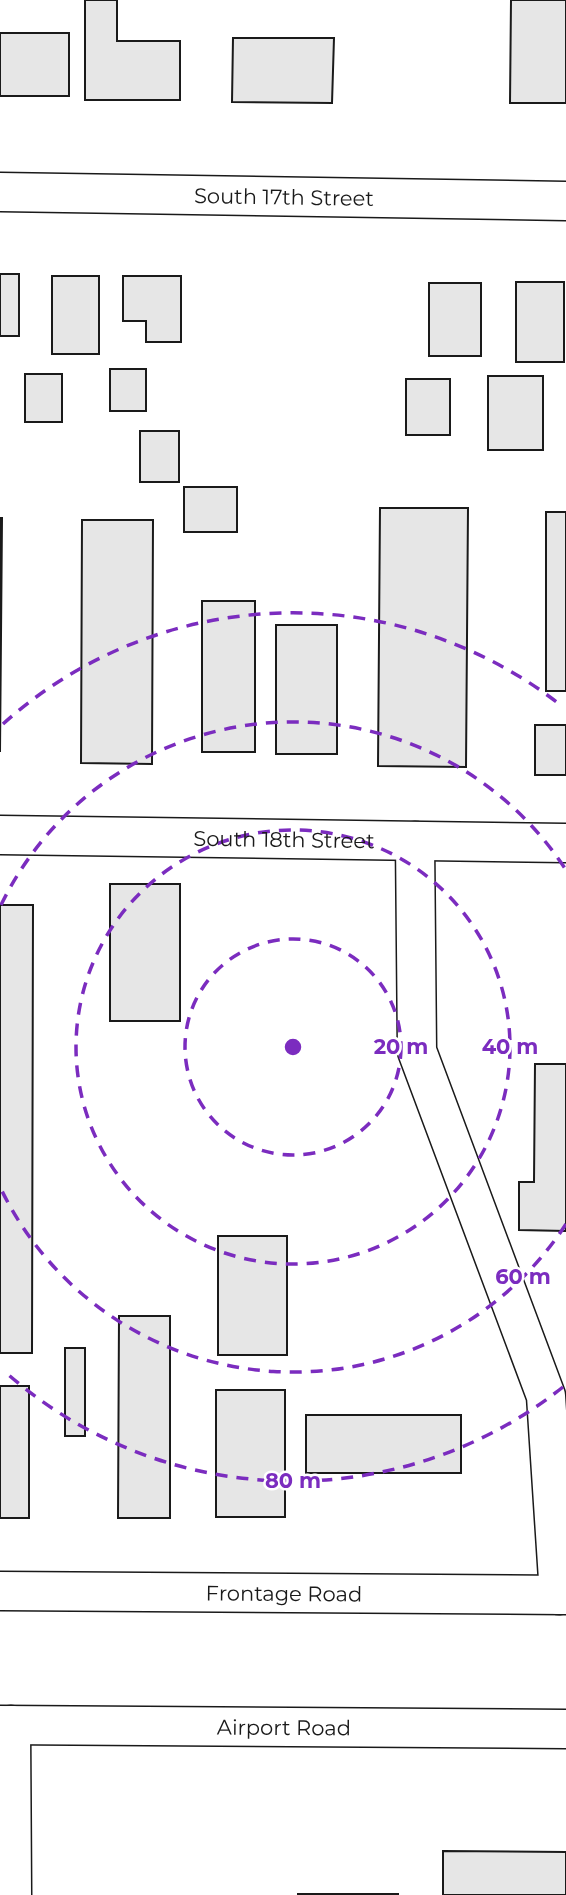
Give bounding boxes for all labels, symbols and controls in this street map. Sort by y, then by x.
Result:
street label: South 17th Street [194,183,374,210]
street label: South 18th Street [193,825,375,853]
text: 20 m [374,1034,428,1059]
text: 40 m [482,1034,538,1059]
centre of rings [281,1035,305,1059]
text: 60 m [495,1264,551,1289]
text: 80 m [265,1468,321,1493]
street label: Frontage Road [206,1580,362,1606]
street label: Airport Road [217,1714,351,1740]

